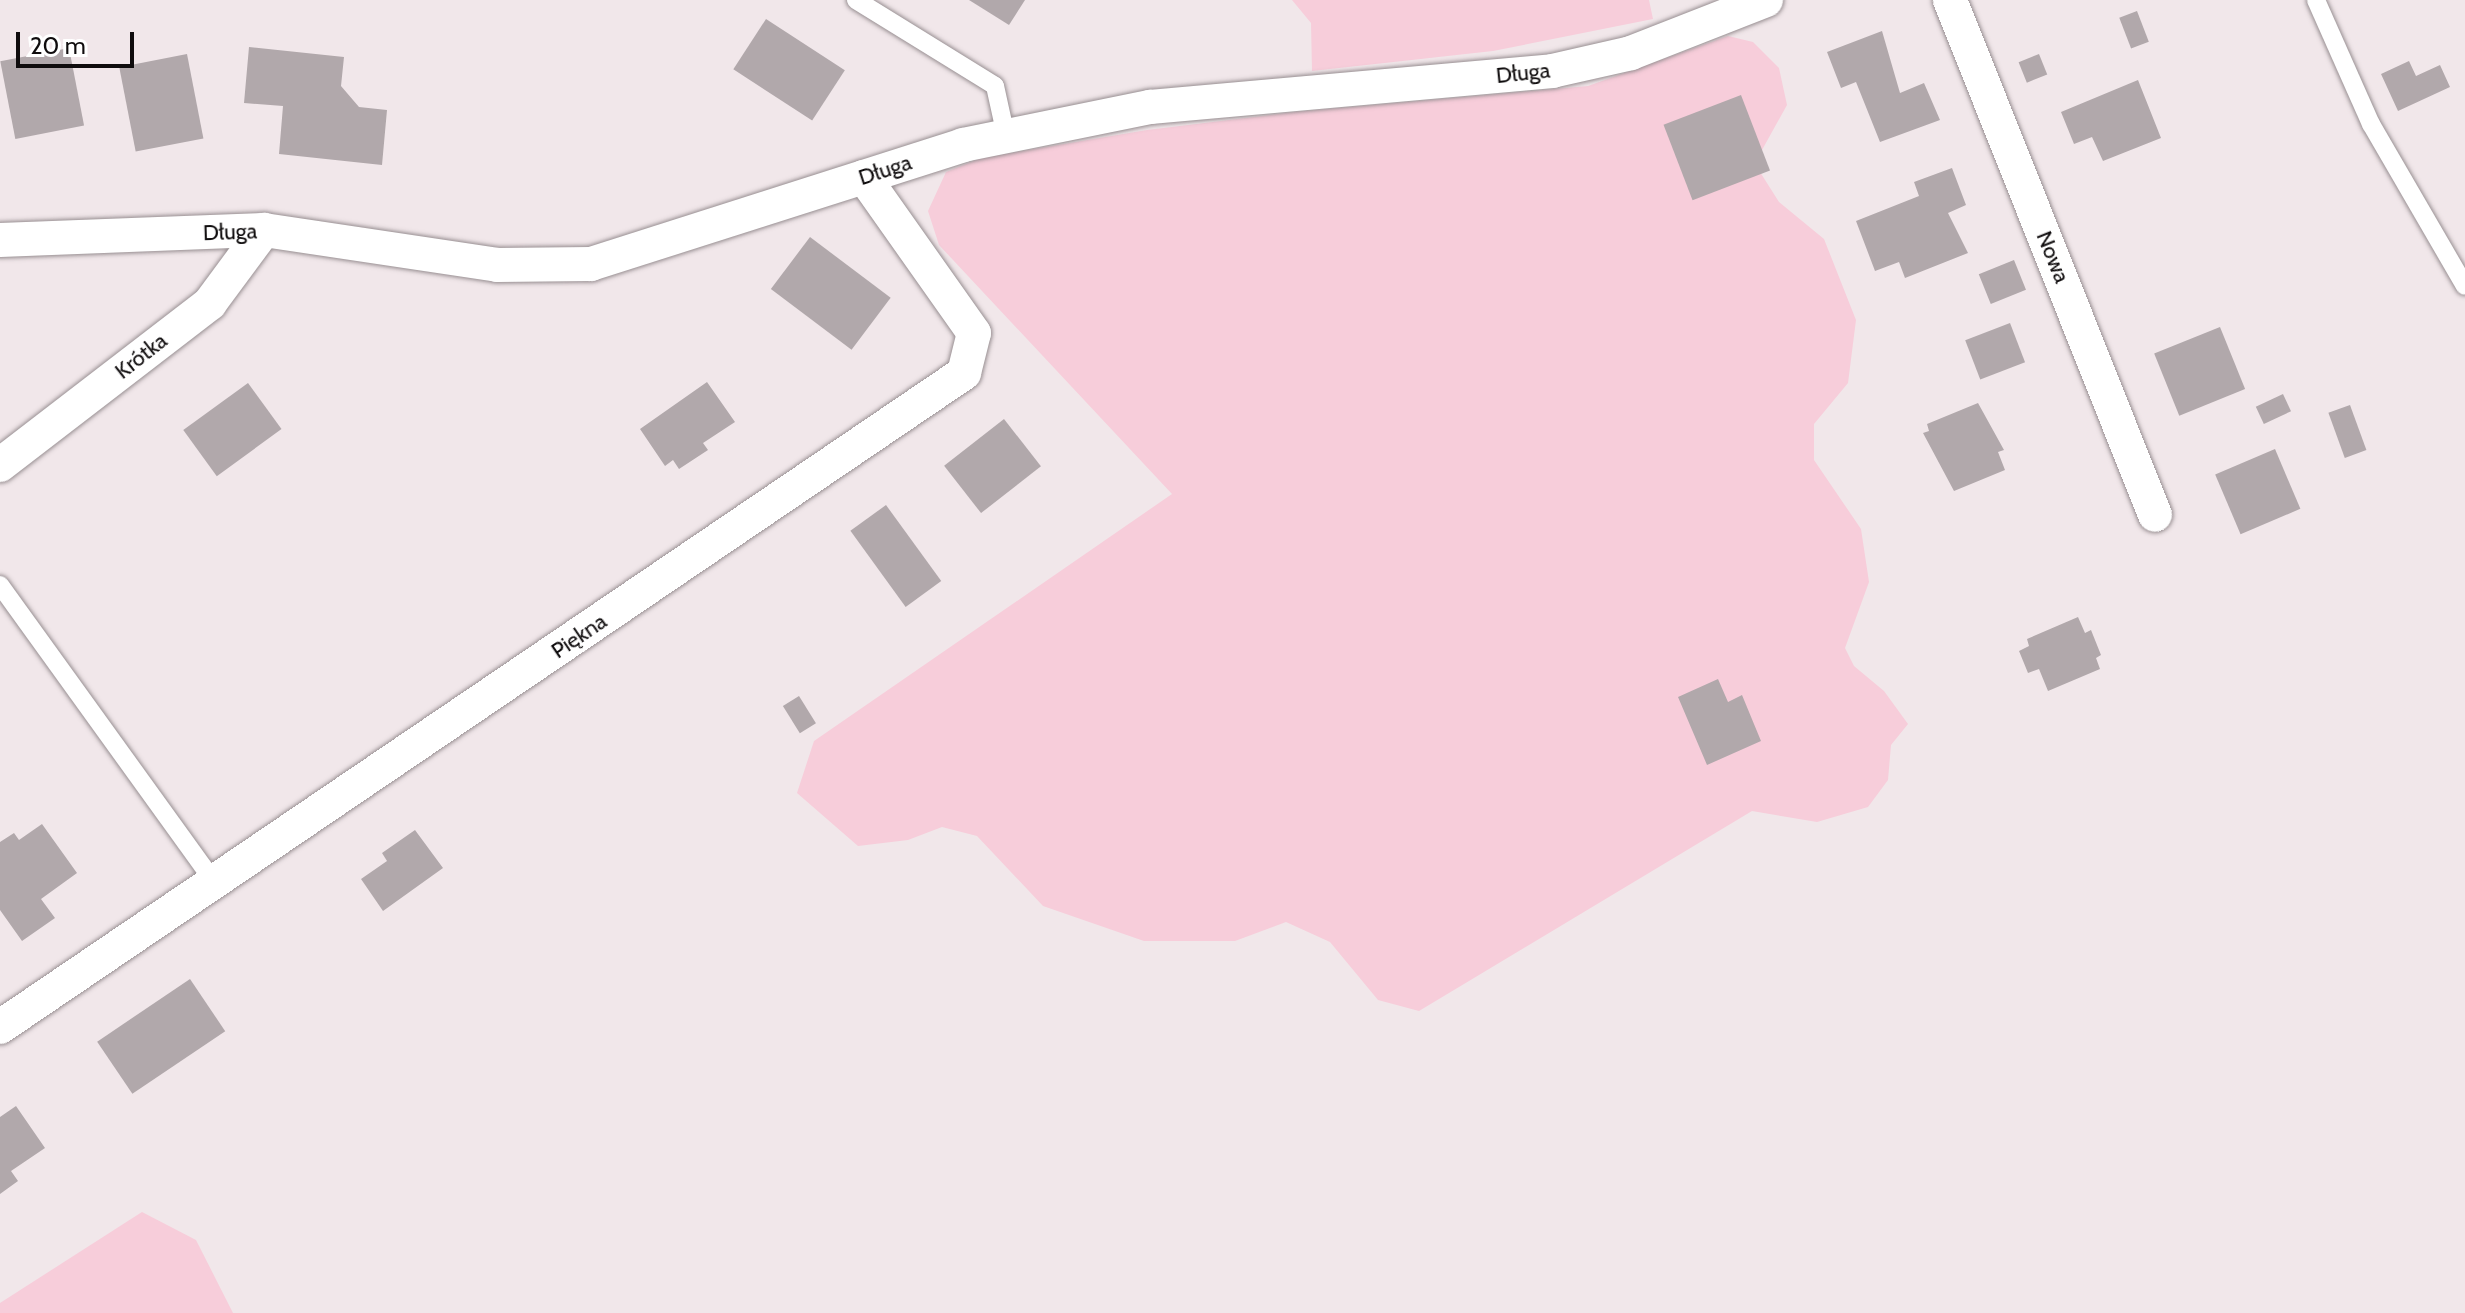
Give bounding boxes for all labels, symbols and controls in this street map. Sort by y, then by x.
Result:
scale bar [20,16,138,66]
text: 20 m [30,31,86,60]
street label: Długa [1495,57,1551,89]
street label: Długa [855,149,915,191]
street label: Długa [202,218,258,246]
street label: Nowa [2031,227,2075,287]
street label: Krótka [110,328,172,384]
street label: Piękna [546,608,612,664]

